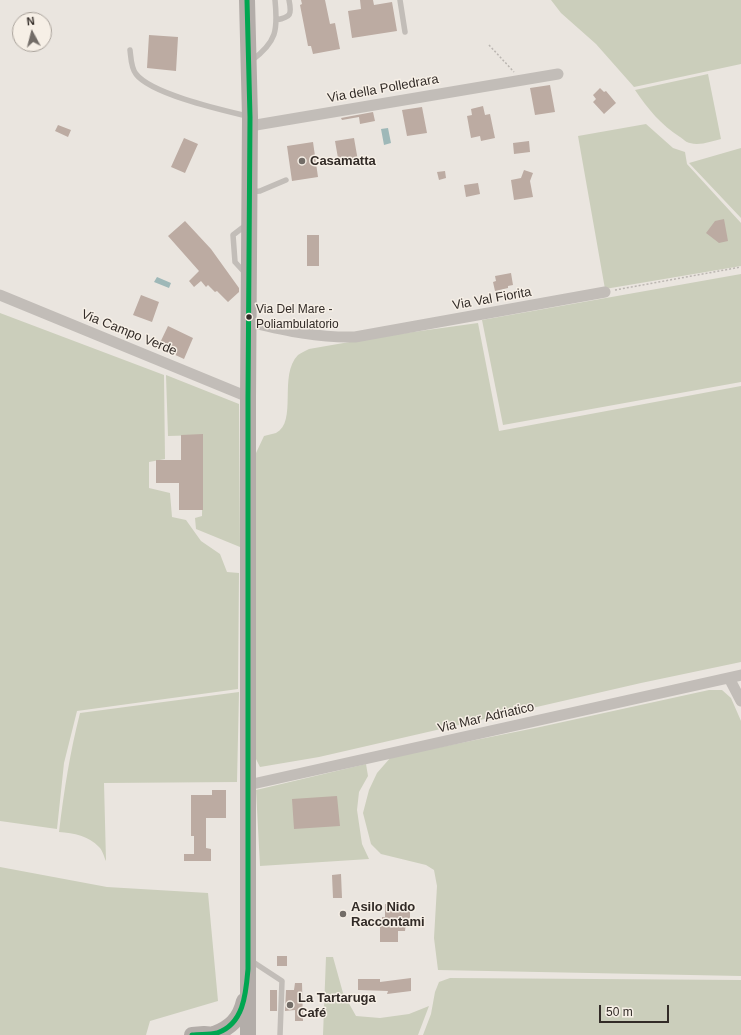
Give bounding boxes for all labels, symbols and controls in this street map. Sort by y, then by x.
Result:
north arrow [12,12,52,52]
text: N [26,15,35,28]
street label: Via della Polledrara [326,72,440,106]
place label: Casamatta [310,153,376,169]
marker: Casamatta [297,156,307,166]
street label: Via Val Fiorita [451,284,533,314]
place label: Via Del Mare - Poliambulatorio [256,303,339,331]
street label: Via Campo Verde [79,307,179,359]
marker: Via Del Mare - Poliambulatorio [244,312,254,322]
street label: Via Mar Adriatico [436,699,536,737]
place label: Asilo Nido Raccontami [351,899,425,930]
marker: Asilo Nido Raccontami [338,909,348,919]
place label: La Tartaruga Café [298,990,376,1021]
scale bar [601,997,671,1023]
marker: La Tartaruga Café [285,1000,295,1010]
text: 50 m [606,1005,633,1019]

